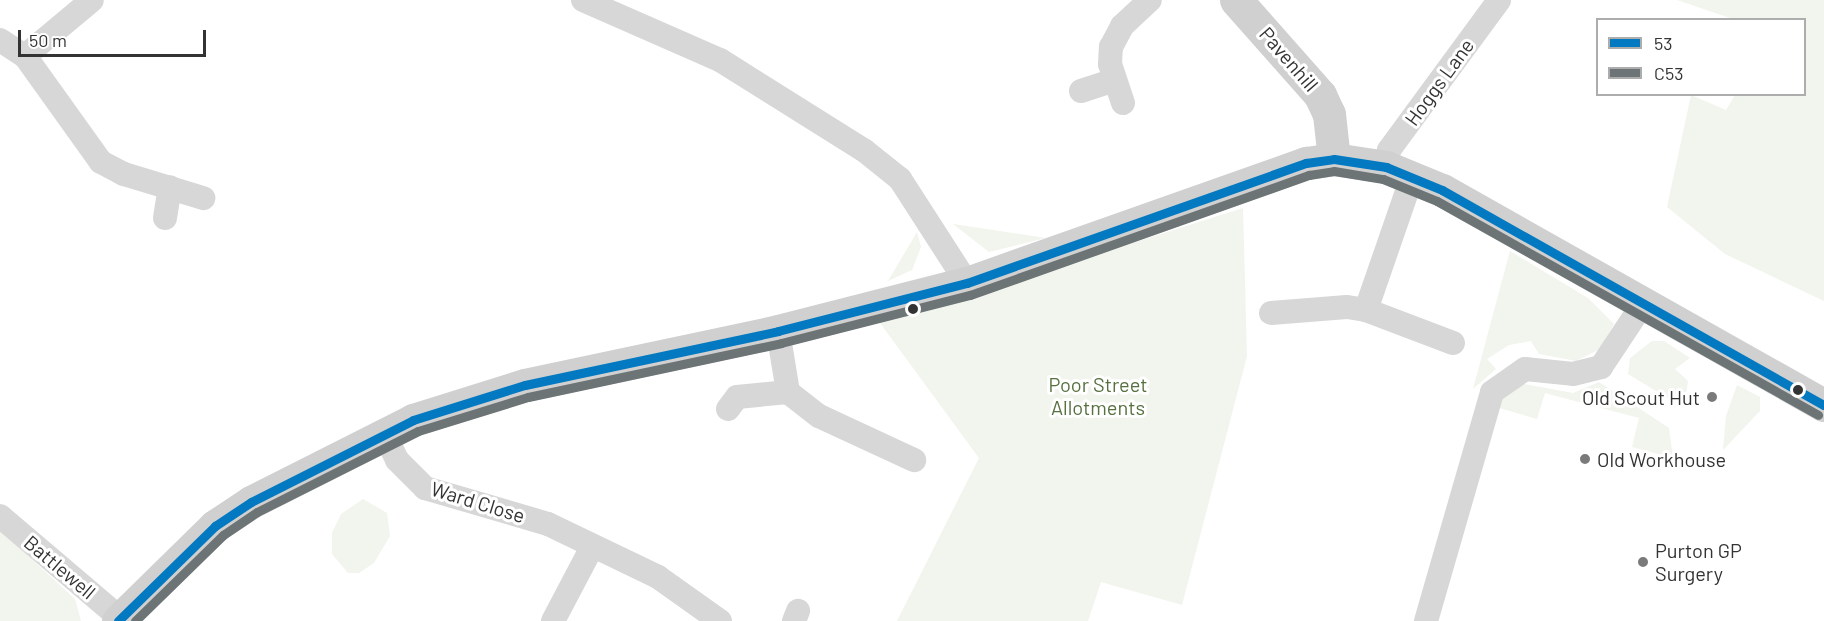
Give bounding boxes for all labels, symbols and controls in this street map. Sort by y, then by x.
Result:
scale bar [21,18,208,56]
legend [1596,18,1806,96]
street label: Pavenhill [1255,22,1323,96]
text: 50 m [29,29,67,51]
text: 53 [1654,32,1673,54]
street label: Hoggs Lane [1399,34,1479,130]
text: C53 [1654,62,1683,84]
unlabelled marker [907,303,919,315]
park label: Poor Street Allotments [1048,372,1148,419]
unlabelled marker [1792,384,1804,396]
place label: Old Scout Hut [1582,385,1700,409]
marker: Old Scout Hut [1705,390,1719,404]
place label: Old Workhouse [1597,447,1726,471]
marker: Old Workhouse [1578,452,1592,466]
street label: Ward Close [428,476,528,528]
street label: Battlewell [19,530,101,604]
place label: Purton GP Surgery [1655,538,1742,585]
marker: Purton GP Surgery [1636,555,1650,569]

